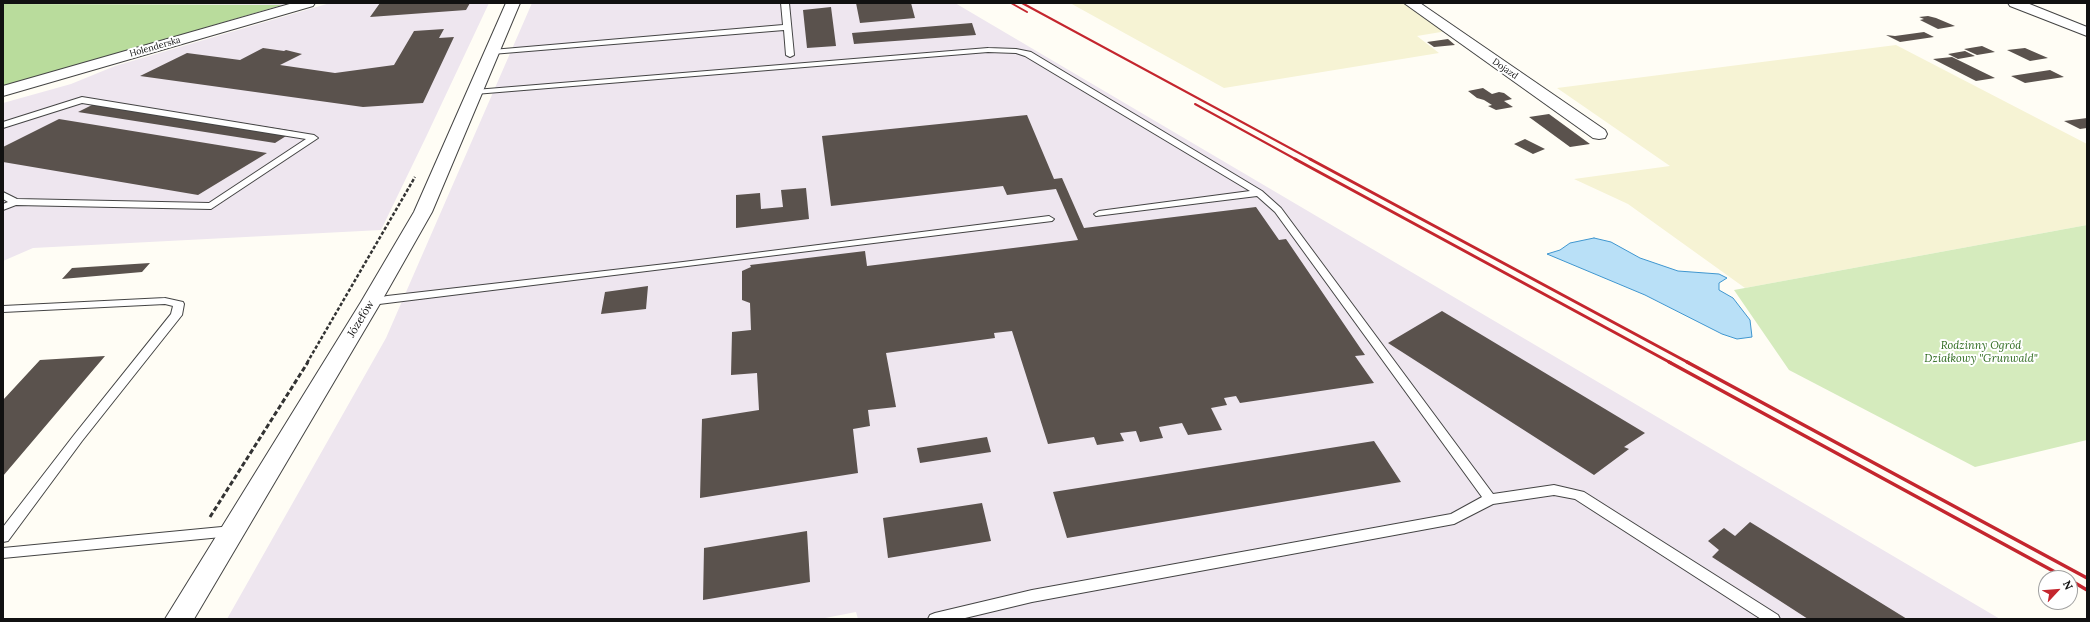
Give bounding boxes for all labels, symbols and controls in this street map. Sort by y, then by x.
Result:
street label: Holenderska [128,35,182,59]
street label: Dojazd [1490,56,1520,82]
street label: Józefów [345,298,377,340]
park label: Rodzinny Ogród Działkowy "Grunwald" [1924,339,2038,365]
north arrow [2038,570,2078,610]
text: N [2060,578,2076,592]

